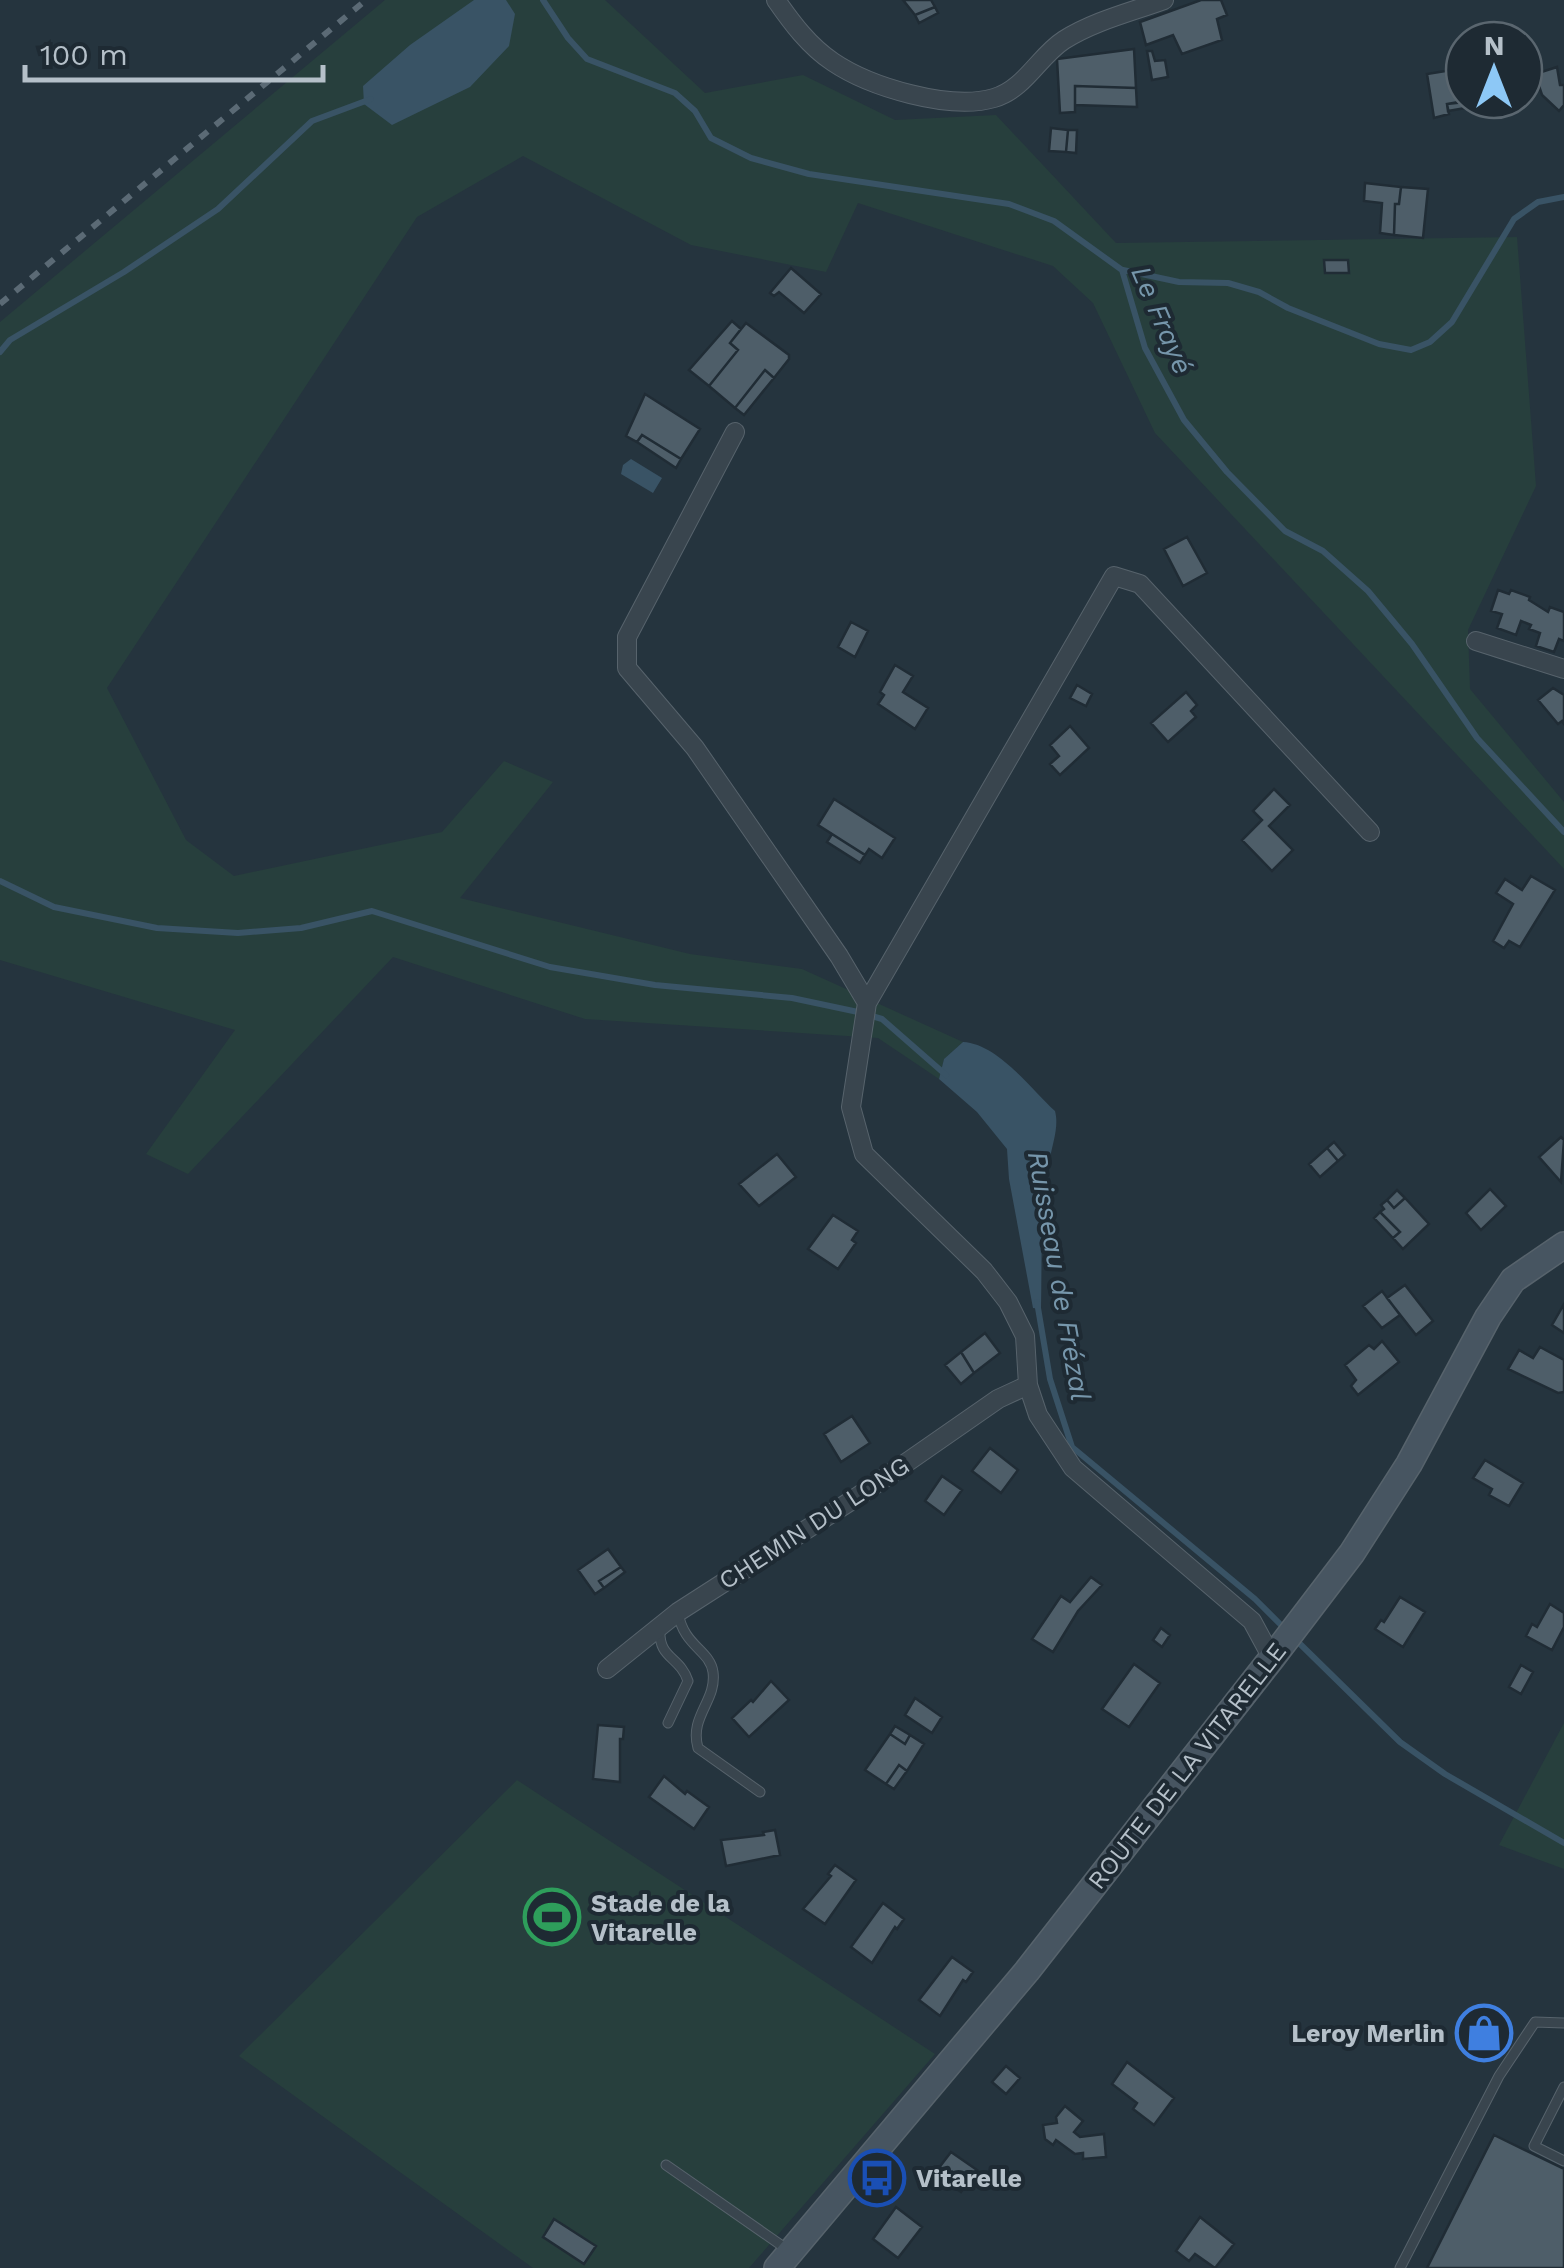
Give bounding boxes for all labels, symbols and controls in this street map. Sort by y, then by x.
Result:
scale bar [25,20,322,82]
north arrow [1444,20,1544,120]
text: N [1484,29,1504,62]
text: 100 m [40,37,128,72]
water label: Le Frayé [1124,261,1200,379]
water label: Ruisseau de Frézal [1021,1149,1097,1403]
street label: CHEMIN DU LONG [713,1451,915,1595]
street label: ROUTE DE LA VITARELLE [1082,1637,1292,1895]
sports icon: Stade de la Vitarelle [522,1887,582,1947]
place label: Stade de la Vitarelle [591,1889,731,1947]
shop icon: Leroy Merlin [1454,2003,1514,2063]
place label: Leroy Merlin [1291,2019,1445,2048]
bus stop icon: Vitarelle [847,2148,907,2208]
place label: Vitarelle [916,2164,1022,2193]

